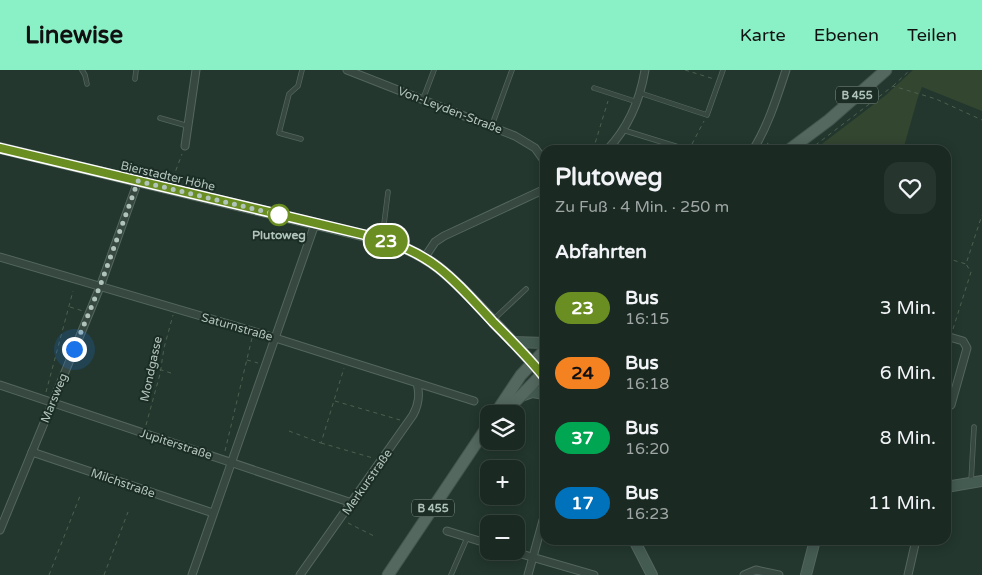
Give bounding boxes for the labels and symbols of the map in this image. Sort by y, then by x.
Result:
street label: Von-Leyden-Straße [396,84,504,136]
road number: B 455 [836,86,878,104]
street label: Bierstadter Höhe [119,158,217,194]
marker: Plutoweg [268,204,290,226]
line badge: 23 [364,225,408,257]
place label: Plutoweg [252,228,306,243]
street label: Saturnstraße [200,310,274,344]
street label: Mondgasse [137,335,165,403]
your location [62,337,87,362]
street label: Marsweg [38,371,70,425]
street label: Jupiterstraße [138,426,214,462]
street label: Merkurstraße [339,446,395,518]
street label: Milchstraße [89,465,157,501]
road number: B 455 [412,499,454,516]

